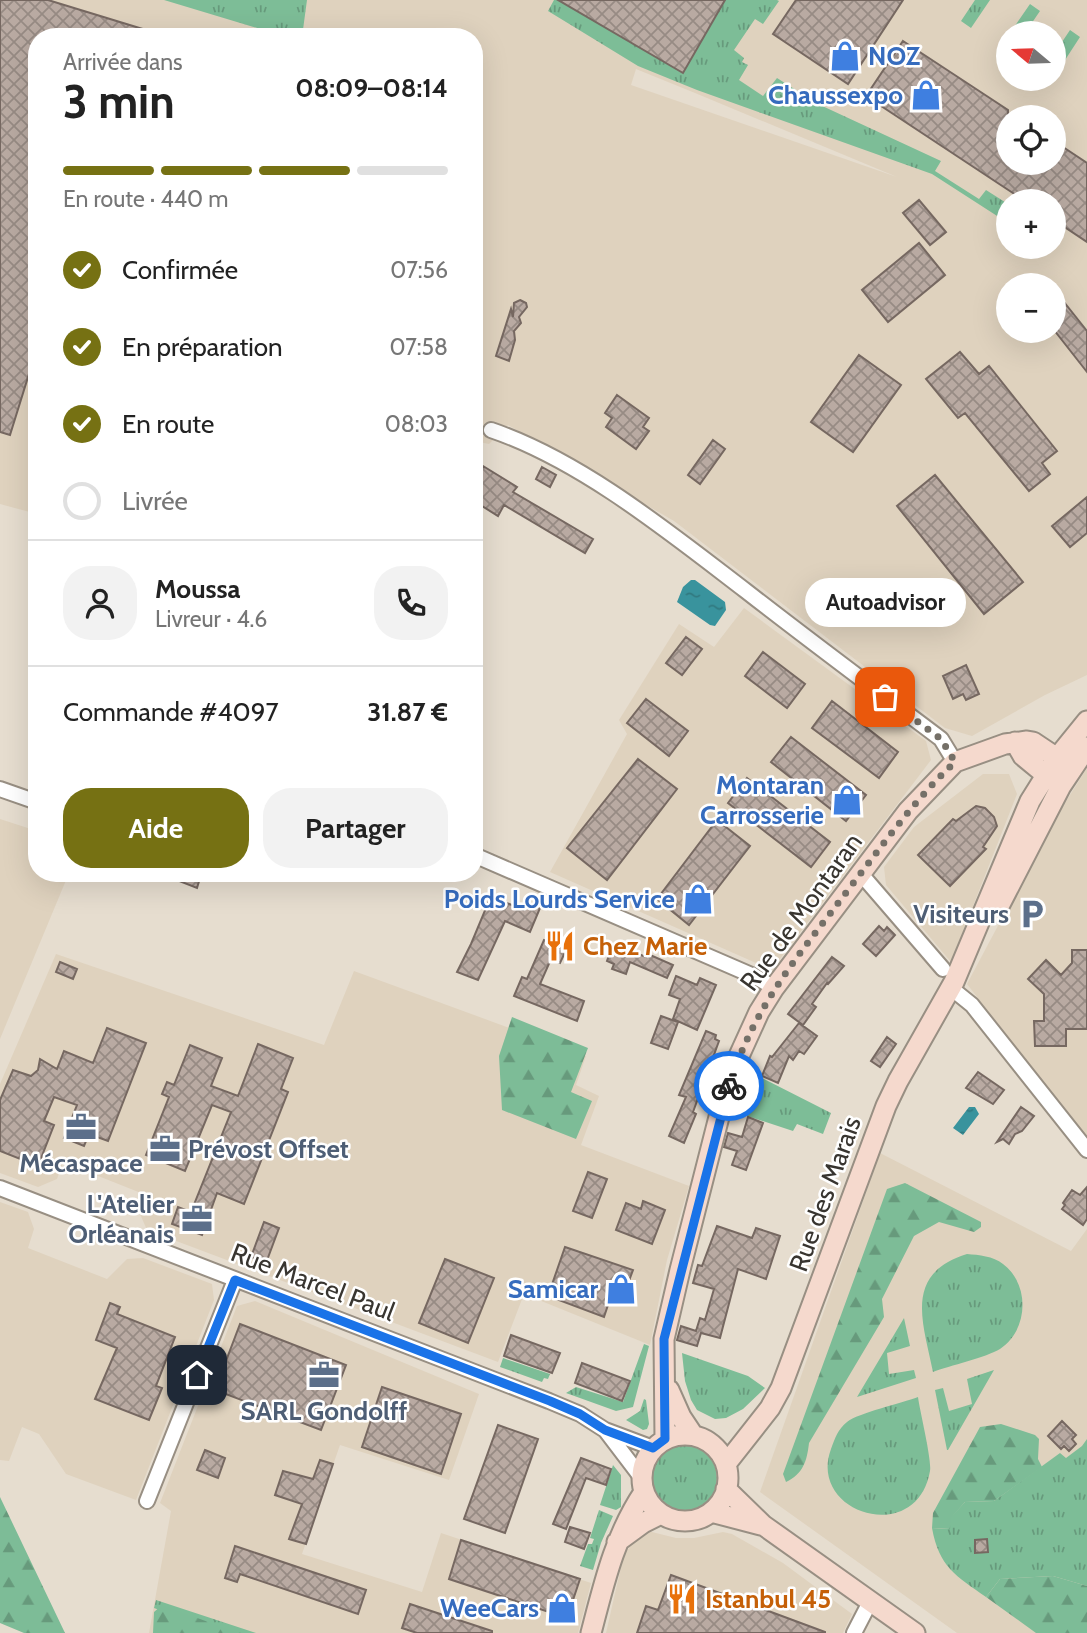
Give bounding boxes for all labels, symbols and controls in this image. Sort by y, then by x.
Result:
north arrow [996,21,1066,91]
map controls [996,21,1066,343]
shop icon: NOZ [828,39,862,73]
place label: NOZ [868,40,921,72]
text: Arrivée dans [63,48,183,76]
text: 08:09–08:14 [295,72,448,104]
text: 3 min [63,74,175,130]
shop icon: Chaussexpo [909,78,943,112]
place label: Chaussexpo [768,79,903,111]
button: locate [996,105,1066,175]
text: En route · 440 m [63,185,228,213]
button: + [996,189,1066,259]
icon: check [63,251,101,289]
text: Confirmée [122,254,238,286]
text: 07:56 [390,256,448,284]
button: − [996,273,1066,343]
icon: check [63,328,101,366]
text: En préparation [122,331,283,363]
text: 07:58 [389,333,448,361]
icon: check [63,405,101,443]
text: En route [122,408,214,440]
text: 08:03 [385,410,448,438]
text: Livrée [122,485,188,517]
button: person [63,566,137,640]
button: phone [374,566,448,640]
text: Moussa [155,573,240,605]
callout: Autoadvisor [804,578,966,627]
text: Autoadvisor [826,588,945,616]
text: Livreur · 4.6 [155,605,267,633]
pin [855,667,915,727]
icon: bag [866,678,904,716]
text: Commande #4097 [63,696,279,728]
text: 31.87 € [367,696,448,728]
place label: Montaran Carrosserie [700,769,824,831]
shop icon: Montaran Carrosserie [830,783,864,817]
button: Aide [63,788,249,868]
button: Partager [263,788,448,868]
street label: Rue de Montaran [733,827,869,997]
shop icon: Poids Lourds Service [681,882,715,916]
place label: Poids Lourds Service [444,883,675,915]
parking icon: Visiteurs [1015,897,1049,931]
place label: Visiteurs [913,898,1009,930]
restaurant icon: Chez Marie [543,929,577,963]
place label: Chez Marie [583,930,707,962]
courier [694,1051,764,1121]
icon: bike [710,1067,748,1105]
office icon: Mécaspace [64,1110,98,1144]
street label: Rue des Marais [782,1112,868,1276]
office icon: Prévost Offset [148,1132,182,1166]
place label: Prévost Offset [188,1133,349,1165]
place label: Mécaspace [19,1147,143,1179]
place label: L'Atelier Orléanais [68,1188,174,1250]
office icon: L'Atelier Orléanais [180,1202,214,1236]
street label: Rue Marcel Paul [226,1236,400,1328]
shop icon: Samicar [604,1272,638,1306]
place label: Samicar [508,1273,598,1305]
pin [167,1345,227,1405]
icon: home [178,1356,216,1394]
office icon: SARL Gondolff [307,1358,341,1392]
place label: SARL Gondolff [241,1395,408,1427]
restaurant icon: Istanbul 45 [665,1582,699,1616]
place label: Istanbul 45 [705,1583,831,1615]
shop icon: WeeCars [545,1591,579,1625]
place label: WeeCars [440,1592,539,1624]

